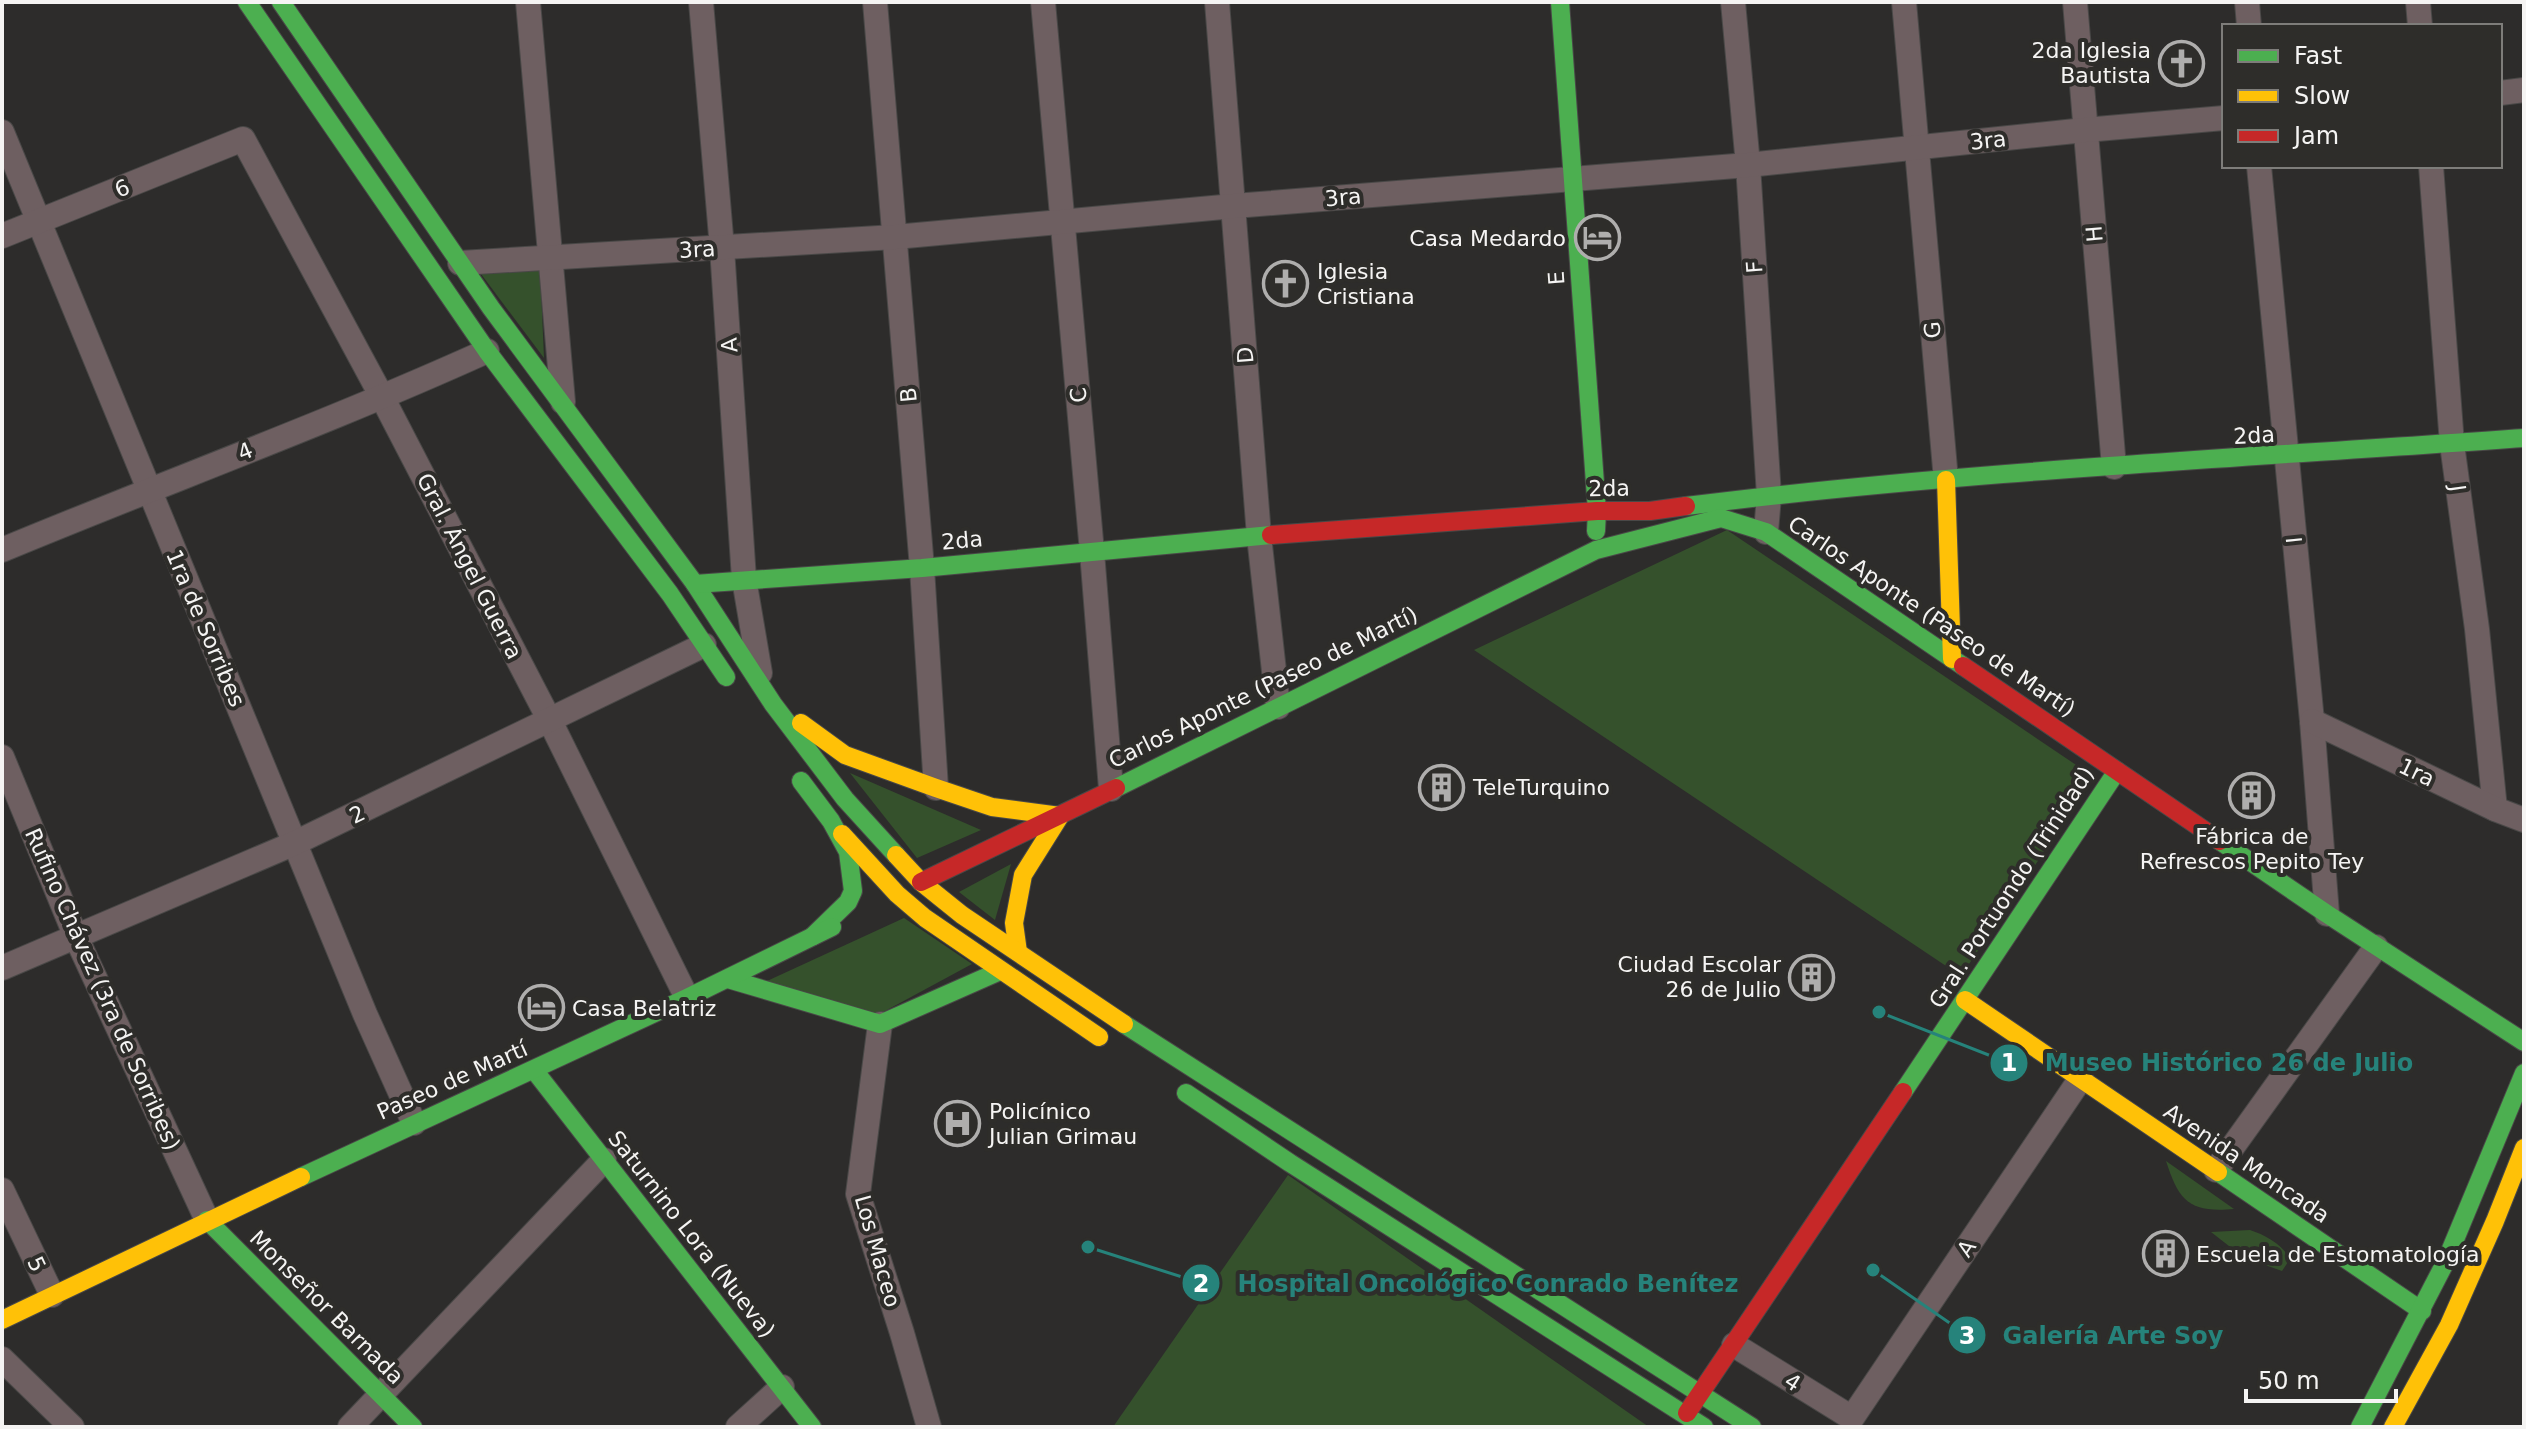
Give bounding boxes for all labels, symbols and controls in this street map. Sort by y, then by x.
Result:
legend [2222,24,2502,168]
place label: 2da Iglesia Bautista [2031,38,2151,88]
church icon: 2da Iglesia Bautista [2158,39,2206,87]
text: Fast [2294,42,2342,70]
text: Slow [2294,82,2350,110]
text: Jam [2292,122,2339,150]
street label: 3ra [1969,126,2008,155]
street label: 6 [111,174,133,203]
street label: 3ra [1324,183,1362,212]
hotel icon: Casa Medardo [1573,214,1621,262]
street label: H [2081,225,2108,243]
place label: Casa Medardo [1409,226,1566,251]
street label: 3ra [678,236,716,263]
place label: Iglesia Cristiana [1317,259,1415,309]
church icon: Iglesia Cristiana [1262,260,1310,308]
street label: F [1742,260,1767,274]
street label: E [1544,270,1569,286]
street label: G [1919,320,1946,340]
street label: A [717,337,742,353]
street label: D [1232,346,1259,364]
street label: B [895,386,922,404]
street label: C [1065,386,1092,404]
street label: 2da [2233,422,2275,449]
street label: 4 [234,437,256,466]
street label: Gral. Ángel Guerra [412,469,527,663]
street label: 2da [1588,476,1630,501]
street label: J [2444,481,2470,493]
street label: Carlos Aponte (Paseo de Martí) [1784,511,2080,722]
street label: 2da [940,526,984,555]
street label: I [2282,535,2307,544]
street label: 1ra de Sorribes [161,546,250,711]
street label: Carlos Aponte (Paseo de Martí) [1105,602,1422,773]
street label: 1ra [2395,753,2439,792]
street label: Gral. Portuondo (Trinidad) [1924,762,2099,1013]
building icon: TeleTurquino [1418,763,1466,811]
building icon: Fábrica de Refrescos Pepito Tey [2228,771,2276,819]
place label: TeleTurquino [1472,775,1610,800]
street label: 2 [345,800,369,829]
street label: Rufino Chávez (3ra de Sorribes) [20,824,185,1154]
place label: Fábrica de Refrescos Pepito Tey [2140,824,2364,874]
place label: Ciudad Escolar 26 de Julio [1618,952,1782,1002]
building icon: Ciudad Escolar 26 de Julio [1788,953,1836,1001]
hotel icon: Casa Belatriz [517,984,565,1032]
place label: Casa Belatriz [572,996,716,1021]
street label: Paseo de Martí [373,1036,532,1125]
callout: Museo Histórico 26 de Julio [1989,1039,2429,1087]
text: 1 [2001,1049,2017,1077]
text: Museo Histórico 26 de Julio [2045,1049,2413,1077]
place label: Policínico Julian Grimau [987,1099,1137,1149]
street label: Avenida Moncada [2159,1099,2334,1228]
hospital icon: Policínico Julian Grimau [934,1100,982,1148]
street label: Saturnino Lora (Nueva) [603,1126,780,1343]
street label: Los Maceo [850,1192,905,1310]
street label: Monseñor Barnada [245,1225,409,1389]
building icon: Escuela de Estomatología [2141,1230,2189,1278]
street label: A [1952,1235,1981,1262]
place label: Escuela de Estomatología [2196,1242,2480,1267]
street label: 5 [22,1253,51,1276]
callout: Hospital Oncológico Conrado Benítez [1181,1259,1754,1307]
text: 2 [1193,1270,1209,1298]
text: Hospital Oncológico Conrado Benítez [1238,1270,1738,1298]
callout: Galería Arte Soy [1947,1311,2240,1359]
text: 3 [1959,1322,1975,1350]
text: Galería Arte Soy [2003,1322,2224,1350]
scale bar [2246,1353,2396,1403]
text: 50 m [2258,1367,2320,1395]
street label: 4 [1780,1368,1805,1397]

